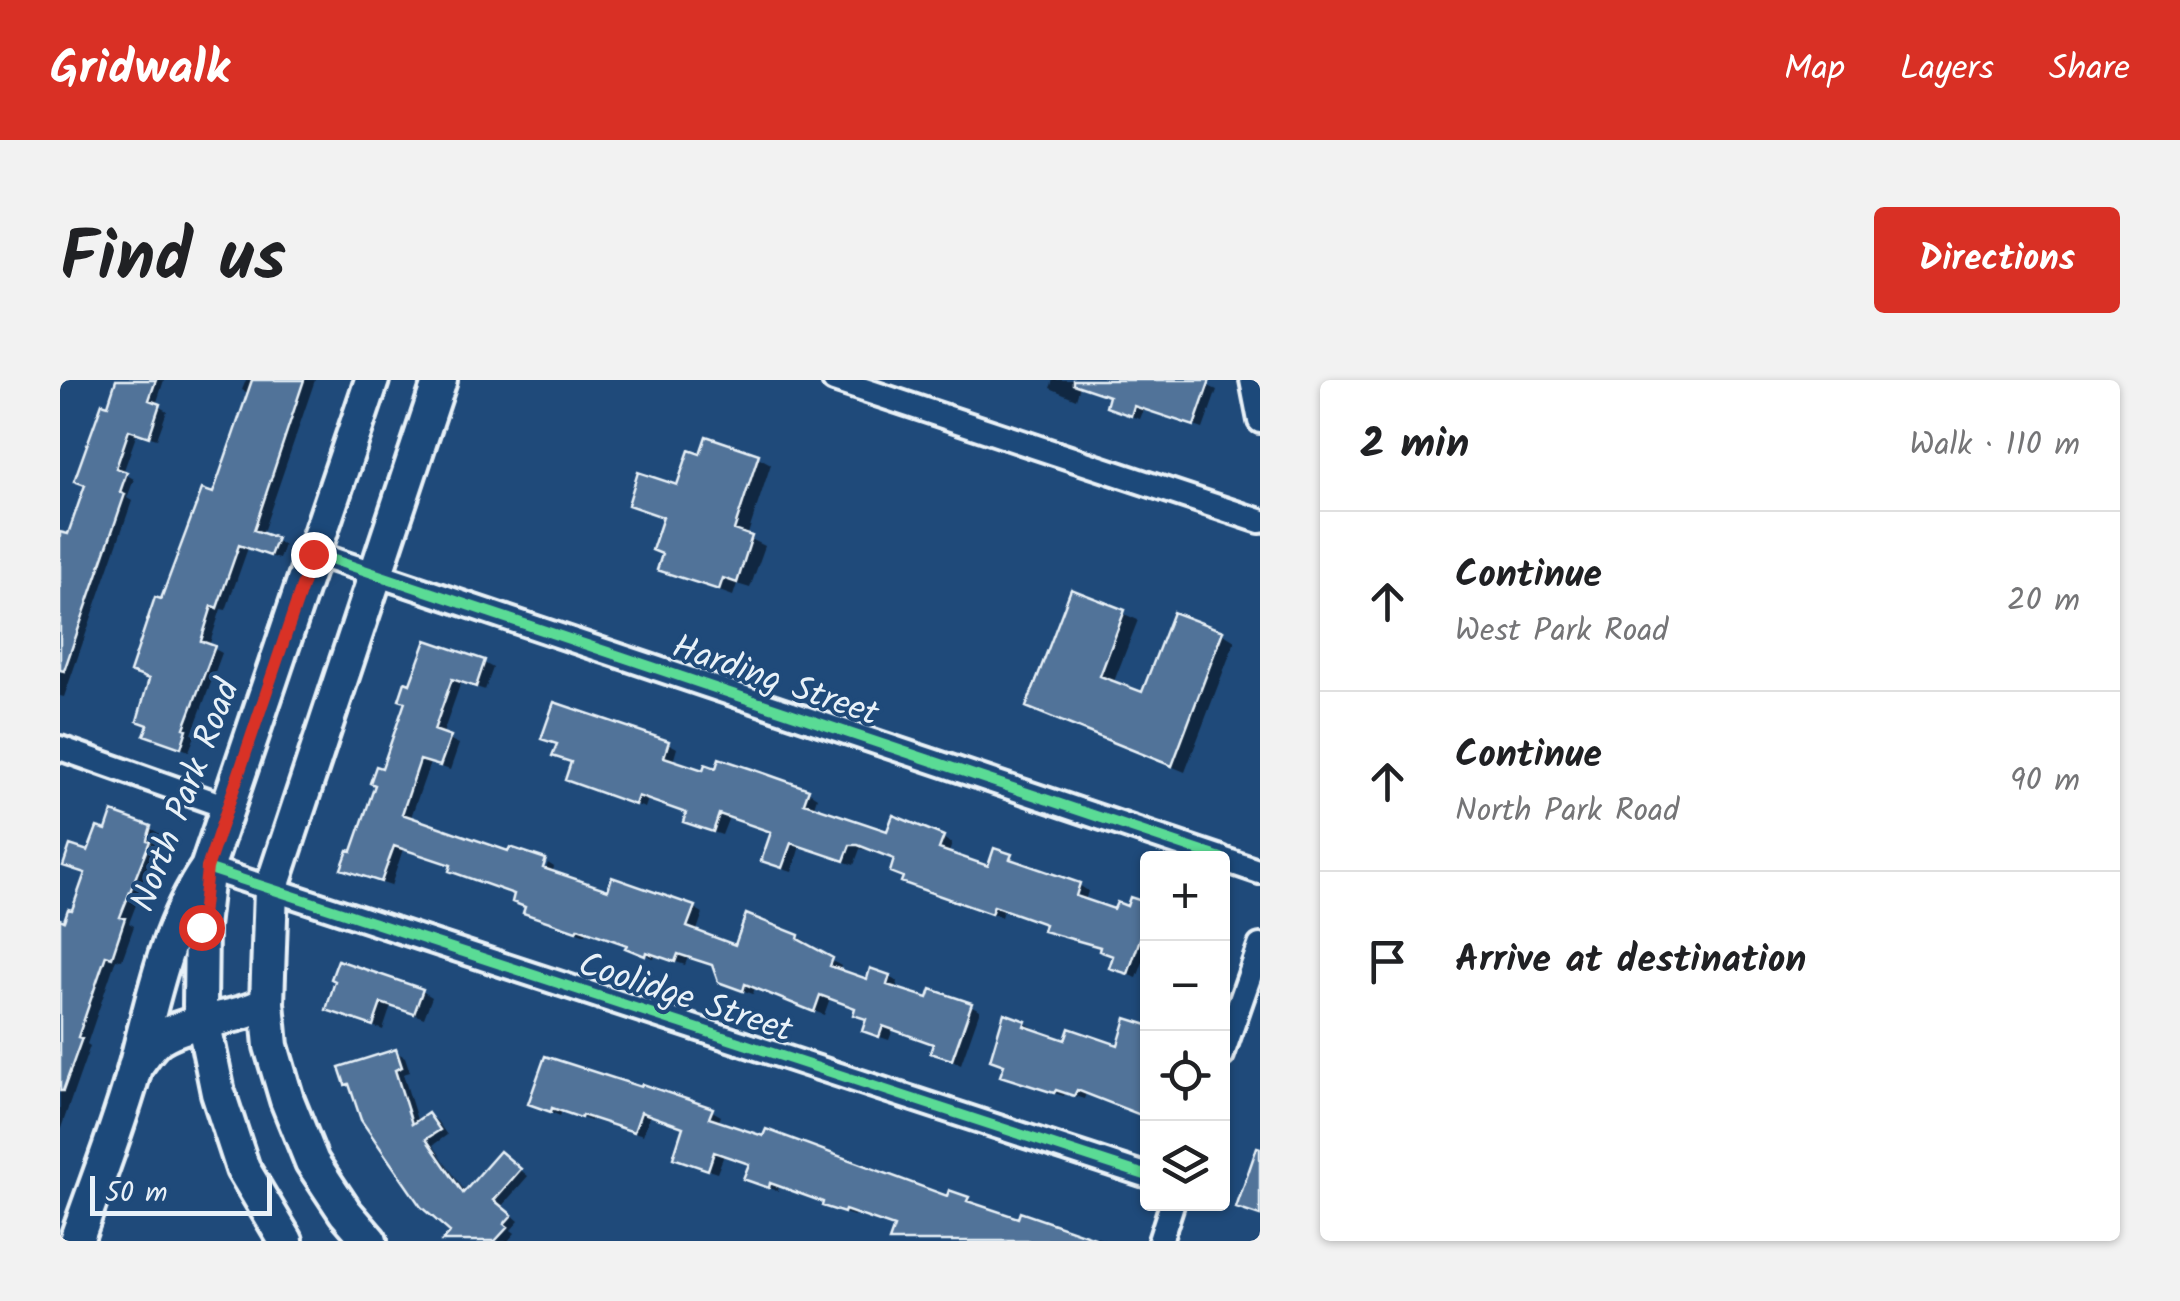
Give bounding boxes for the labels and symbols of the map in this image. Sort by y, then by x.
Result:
route end [291,532,337,578]
street label: Harding Street [664,620,886,744]
street label: North Park Road [117,670,257,921]
route start [179,905,225,951]
street label: Coolidge Street [571,938,800,1060]
scale bar [90,1171,272,1216]

